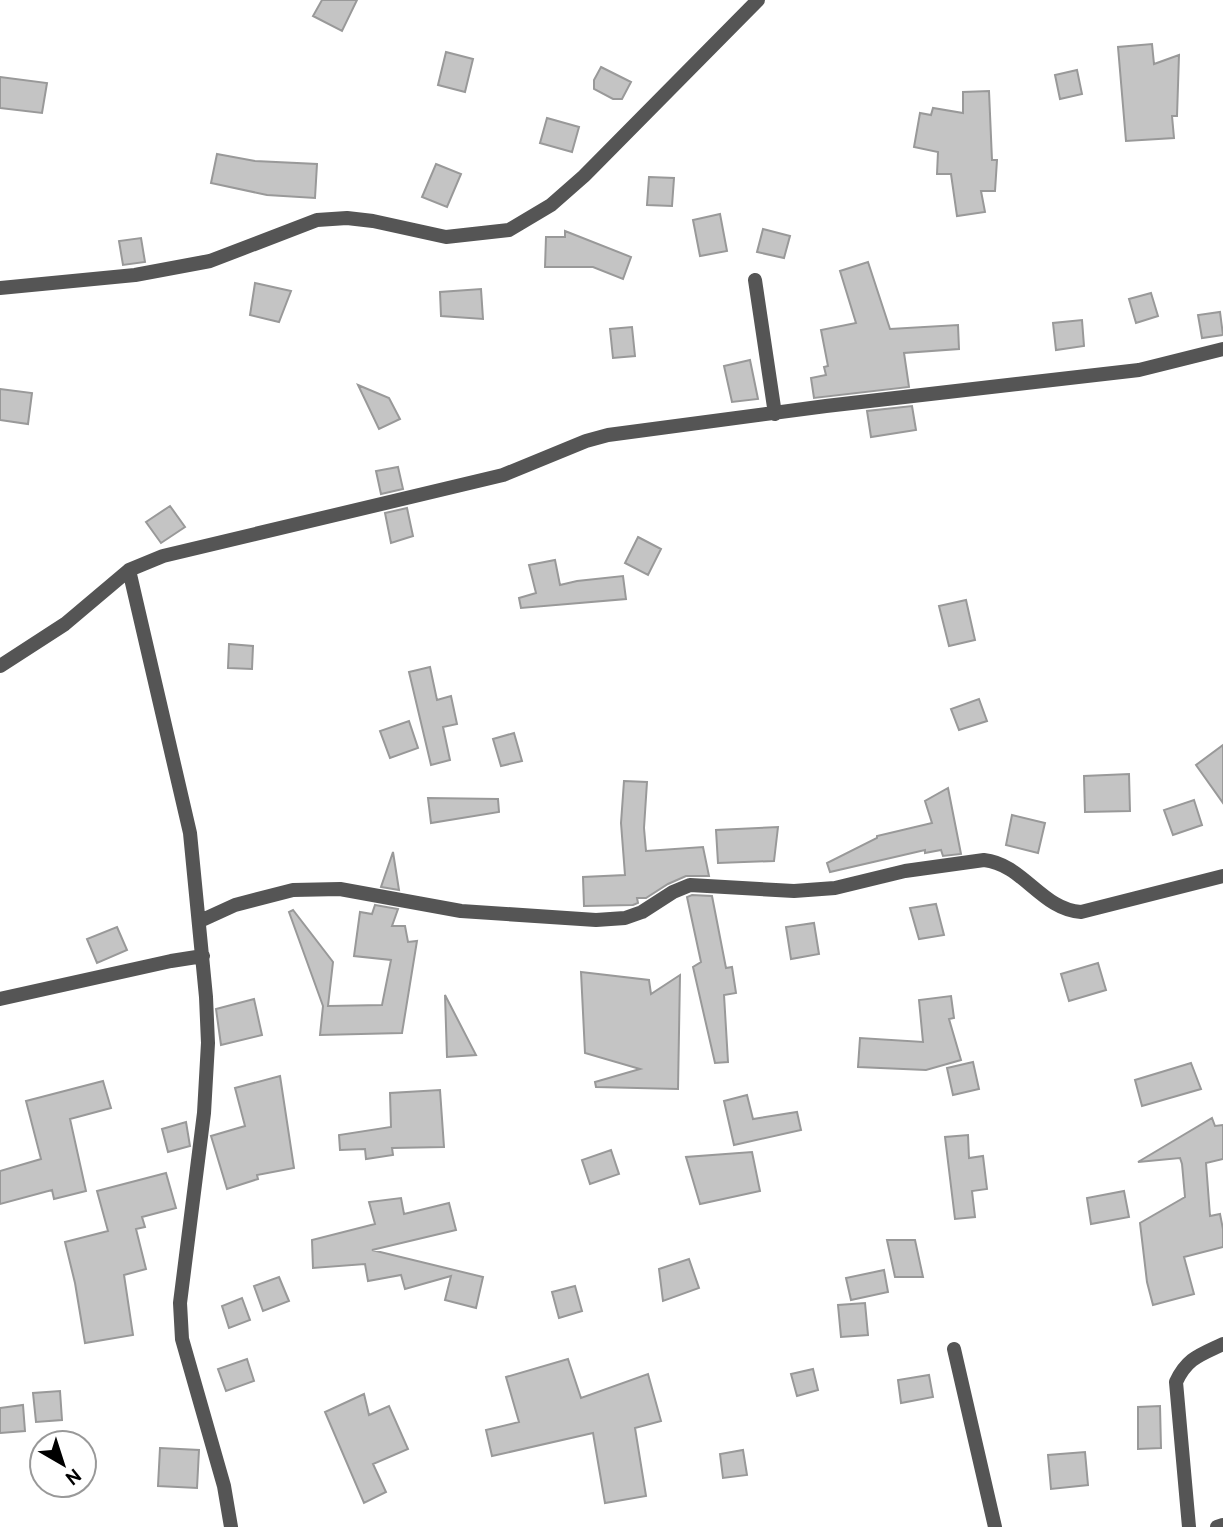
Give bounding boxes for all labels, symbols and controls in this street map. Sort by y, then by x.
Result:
north arrow [28,1429,98,1499]
text: N [60,1462,85,1489]

